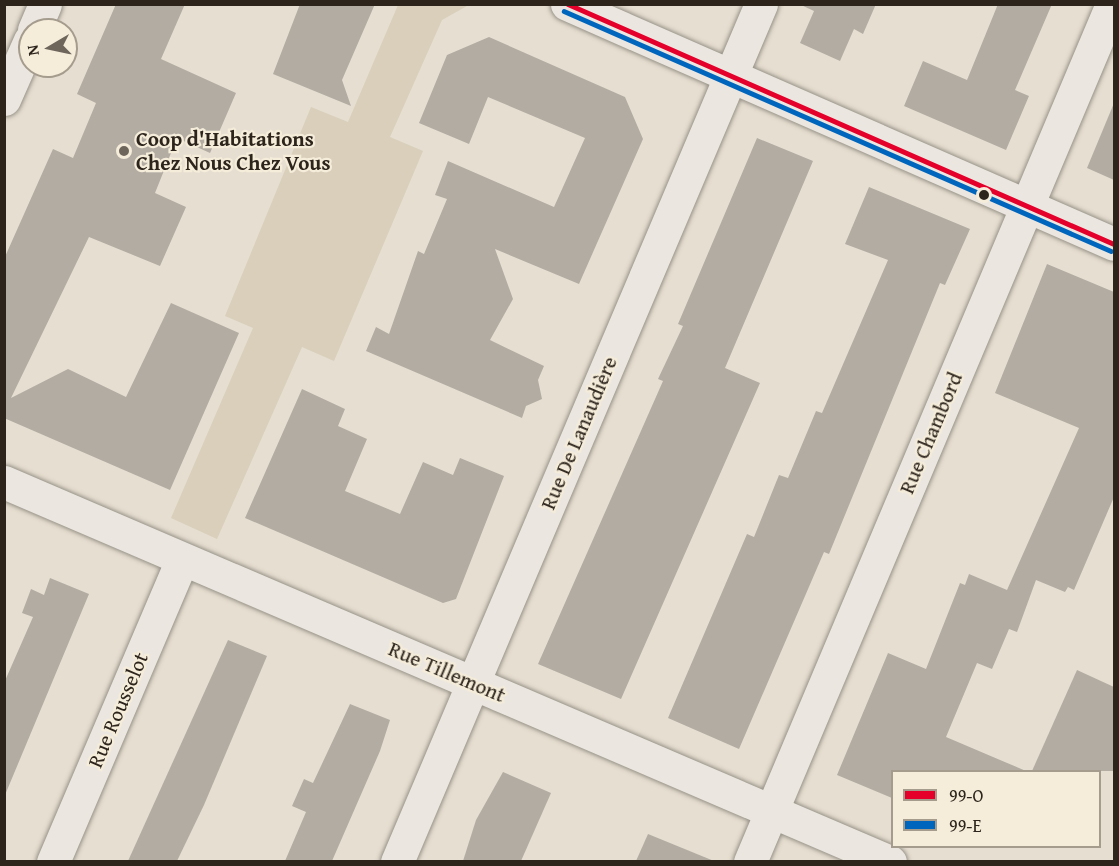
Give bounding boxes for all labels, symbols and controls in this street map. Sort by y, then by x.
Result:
north arrow [18,18,78,78]
text: N [20,43,45,58]
place label: Coop d'Habitations Chez Nous Chez Vous [136,126,330,176]
marker: Coop d'Habitations Chez Nous Chez Vous [117,144,131,158]
unlabelled marker [978,189,990,201]
street label: Rue De Lanaudière [535,353,623,513]
street label: Rue Chambord [894,368,968,498]
street label: Rue Tillemont [385,636,509,708]
street label: Rue Rousselot [82,649,154,771]
legend [891,770,1101,848]
text: 99-O [949,782,983,809]
text: 99-E [949,812,982,839]

